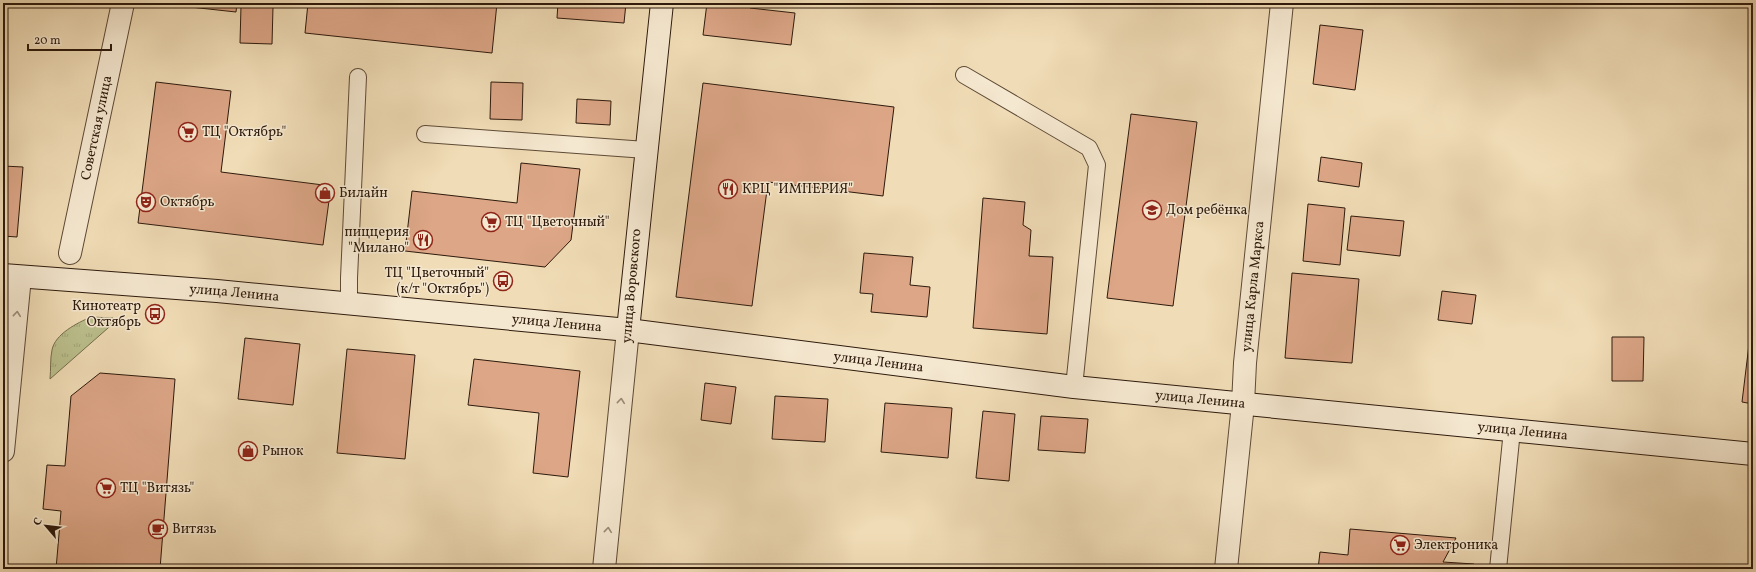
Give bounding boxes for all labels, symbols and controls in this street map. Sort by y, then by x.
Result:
scale bar [28,26,111,52]
text: 20 m [34,33,61,49]
street label: Советская улица [76,74,117,182]
supermarket icon: ТЦ "Октябрь" [177,121,199,143]
place label: ТЦ "Октябрь" [202,123,286,142]
restaurant icon: КРЦ "ИМПЕРИЯ" [717,178,739,200]
place label: КРЦ "ИМПЕРИЯ" [742,180,853,199]
shop icon: Билайн [314,182,336,204]
place label: Билайн [339,184,388,203]
theatre icon: Октябрь [135,191,157,213]
place label: Октябрь [160,193,215,212]
school or university icon: Дом ребёнка [1141,199,1163,221]
place label: Дом ребёнка [1166,201,1247,220]
supermarket icon: ТЦ "Цветочный" [480,211,502,233]
place label: ТЦ "Цветочный" [505,213,610,232]
street label: улица Карла Маркса [1237,220,1269,353]
place label: пиццерия "Милано" [344,223,409,258]
street label: улица Воровского [618,228,646,344]
restaurant icon: пиццерия "Милано" [412,229,434,251]
place label: ТЦ "Цветочный" (к/т "Октябрь") [384,264,489,299]
bus stop icon: ТЦ "Цветочный" (к/т "Октябрь") [492,270,514,292]
street label: улица Ленина [189,279,280,306]
place label: Кинотеатр Октябрь [72,297,141,332]
bus stop icon: Кинотеатр Октябрь [144,303,166,325]
street label: улица Ленина [511,310,603,337]
one-way arrow [12,311,21,318]
street label: улица Ленина [832,347,925,377]
street label: улица Ленина [1154,386,1246,413]
one-way arrow [617,398,626,404]
street label: улица Ленина [1477,417,1569,445]
shop icon: Рынок [237,440,259,462]
place label: Рынок [262,442,304,461]
supermarket icon: ТЦ "Витязь" [95,477,117,499]
place label: ТЦ "Витязь" [120,479,194,498]
north arrow [26,506,66,546]
text: С [30,515,47,529]
cafe icon: Витязь [147,518,169,540]
place label: Витязь [172,520,217,539]
one-way arrow [603,527,612,533]
supermarket icon: Электроника [1389,534,1411,556]
place label: Электроника [1414,536,1498,555]

